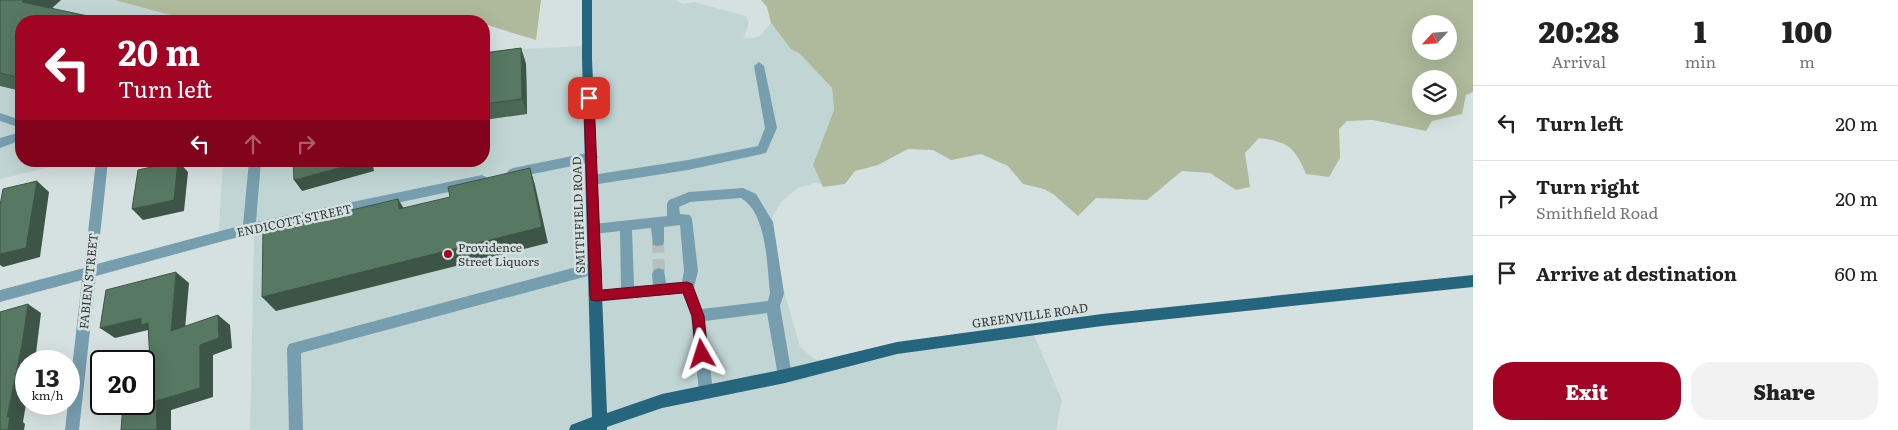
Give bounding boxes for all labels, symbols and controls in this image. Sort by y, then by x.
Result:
text: 20:28 [1539,8,1619,52]
text: 1 [1694,8,1707,52]
text: 100 [1782,8,1832,52]
north arrow [1412,15,1458,60]
map controls [1412,15,1457,115]
text: 20 m [118,25,200,77]
icon: left [35,35,100,100]
text: Arrival [1551,49,1606,73]
text: min [1685,49,1716,73]
text: m [1799,49,1815,73]
button: layers [1412,70,1457,115]
text: Turn left [118,72,212,105]
pin [568,77,610,119]
icon: arrive [575,84,603,112]
icon: left [1493,109,1521,137]
text: Turn left [1536,109,1623,137]
text: 20 m [1835,109,1878,137]
icon: left [186,130,214,158]
icon: ahead [239,130,267,158]
icon: right [292,130,320,158]
street label: SMITHFIELD ROAD [567,156,589,274]
text: Turn right [1536,172,1640,200]
icon: right [1493,184,1521,212]
text: 20 m [1835,184,1878,212]
street label: ENDICOTT STREET [235,199,353,241]
text: Smithfield Road [1536,200,1658,224]
street label: FABIEN STREET [74,232,102,330]
place label: Providence Street Liquors [458,238,540,270]
marker: Providence Street Liquors [442,248,454,260]
icon: arrive [1493,259,1521,287]
text: Arrive at destination [1536,259,1737,287]
text: 60 m [1835,259,1878,287]
street label: GREENVILLE ROAD [971,298,1089,332]
position arrow [675,327,727,379]
speed limit sign: 20 [90,350,155,415]
text: 13 [35,358,60,395]
button: Exit [1493,362,1681,420]
button: Share [1691,362,1878,420]
text: km/h [32,386,63,404]

